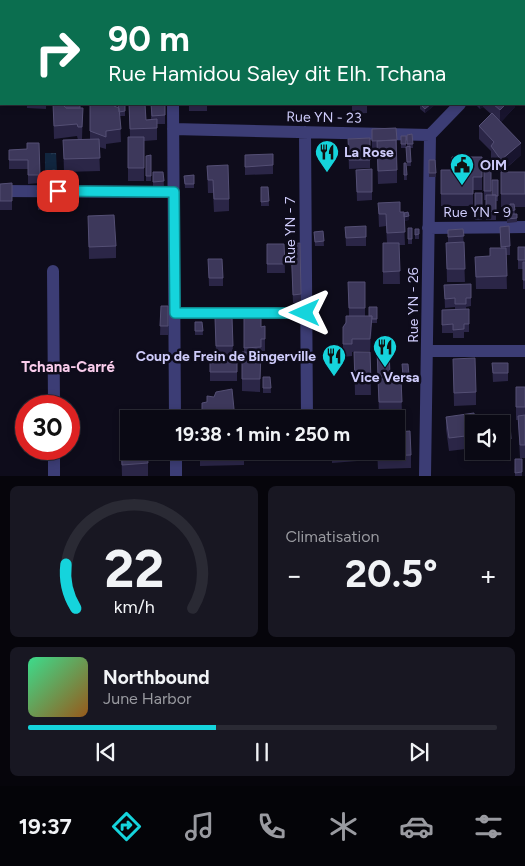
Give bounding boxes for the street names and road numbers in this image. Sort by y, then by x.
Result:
street label: Rue YN - 23 [286,108,362,127]
street label: Rue YN - 7 [282,196,299,264]
street label: Rue YN - 9 [443,204,511,221]
street label: Rue YN - 26 [405,267,422,343]

